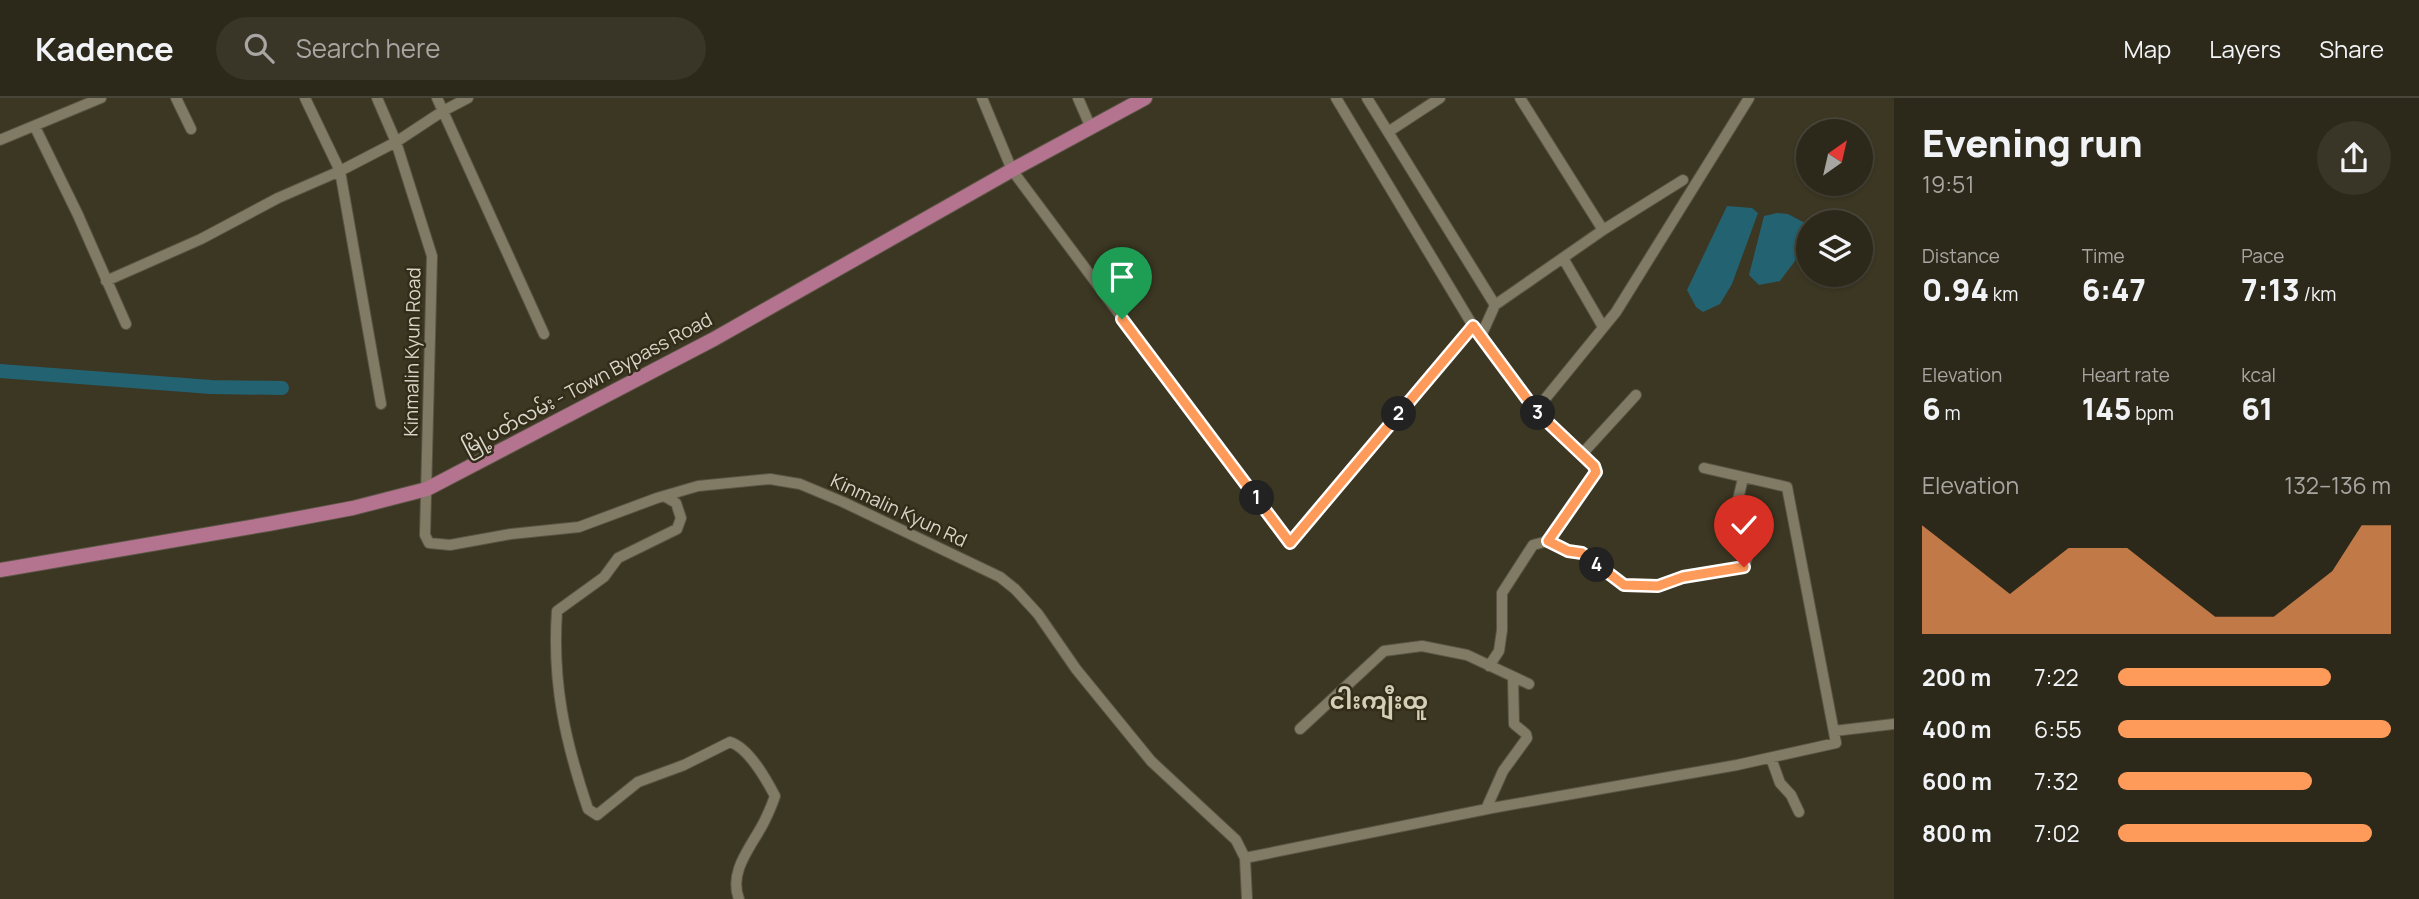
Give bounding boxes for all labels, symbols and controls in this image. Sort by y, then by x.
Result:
search box [216,17,706,80]
text: Kadence [35,26,174,71]
icon: search [240,29,278,67]
text: Search here [296,30,440,66]
text: Map [2124,32,2171,65]
text: Layers [2209,32,2281,65]
text: Share [2319,32,2384,65]
text: Evening run [1922,116,2143,168]
north arrow [1796,119,1872,196]
map controls [1796,119,1873,287]
button: share [2317,121,2391,195]
text: 19:51 [1922,168,1974,200]
button: layers [1796,210,1873,287]
text: Distance [1922,243,2000,269]
text: Time [2082,243,2125,269]
text: Pace [2241,243,2284,269]
pin [1092,247,1152,319]
icon: arrive [1103,258,1141,296]
street label: Kinmalin Kyun Road [398,267,426,437]
text: 0.94 [1922,269,1989,310]
text: 6:47 [2082,269,2146,310]
text: 7:13 [2241,269,2300,310]
text: km [1989,281,2018,307]
text: /km [2300,281,2336,307]
street label: မြို့ပတ်လမ်း - Town Bypass Road [457,305,718,463]
text: Elevation [1922,362,2002,388]
text: Heart rate [2082,362,2170,388]
text: kcal [2241,362,2276,388]
text: 6 [1922,388,1941,429]
text: 145 [2082,388,2131,429]
text: 61 [2241,388,2273,429]
pin: 2 [1382,396,1416,432]
pin: 3 [1520,396,1556,430]
text: 3 [1532,399,1543,425]
text: 2 [1393,400,1404,426]
text: m [1941,400,1961,426]
text: bpm [2131,400,2174,426]
street label: Kinmalin Kyun Rd [827,467,971,553]
text: Elevation [1922,469,2019,501]
text: 132–136 m [2284,469,2391,501]
pin: 1 [1240,480,1274,516]
text: 1 [1252,484,1261,510]
pin [1714,495,1774,567]
icon: check [1725,506,1763,544]
pin: 4 [1580,547,1614,582]
text: 4 [1591,551,1602,577]
text: 200 m [1922,661,1991,693]
text: 7:22 [2034,661,2079,693]
district label: ငါးကျီးထူ [1330,684,1428,721]
text: 400 m [1922,713,1992,745]
text: 6:55 [2034,713,2082,745]
text: 600 m [1922,765,1992,797]
text: 7:32 [2034,765,2078,797]
text: 800 m [1922,817,1992,849]
text: 7:02 [2034,817,2080,849]

